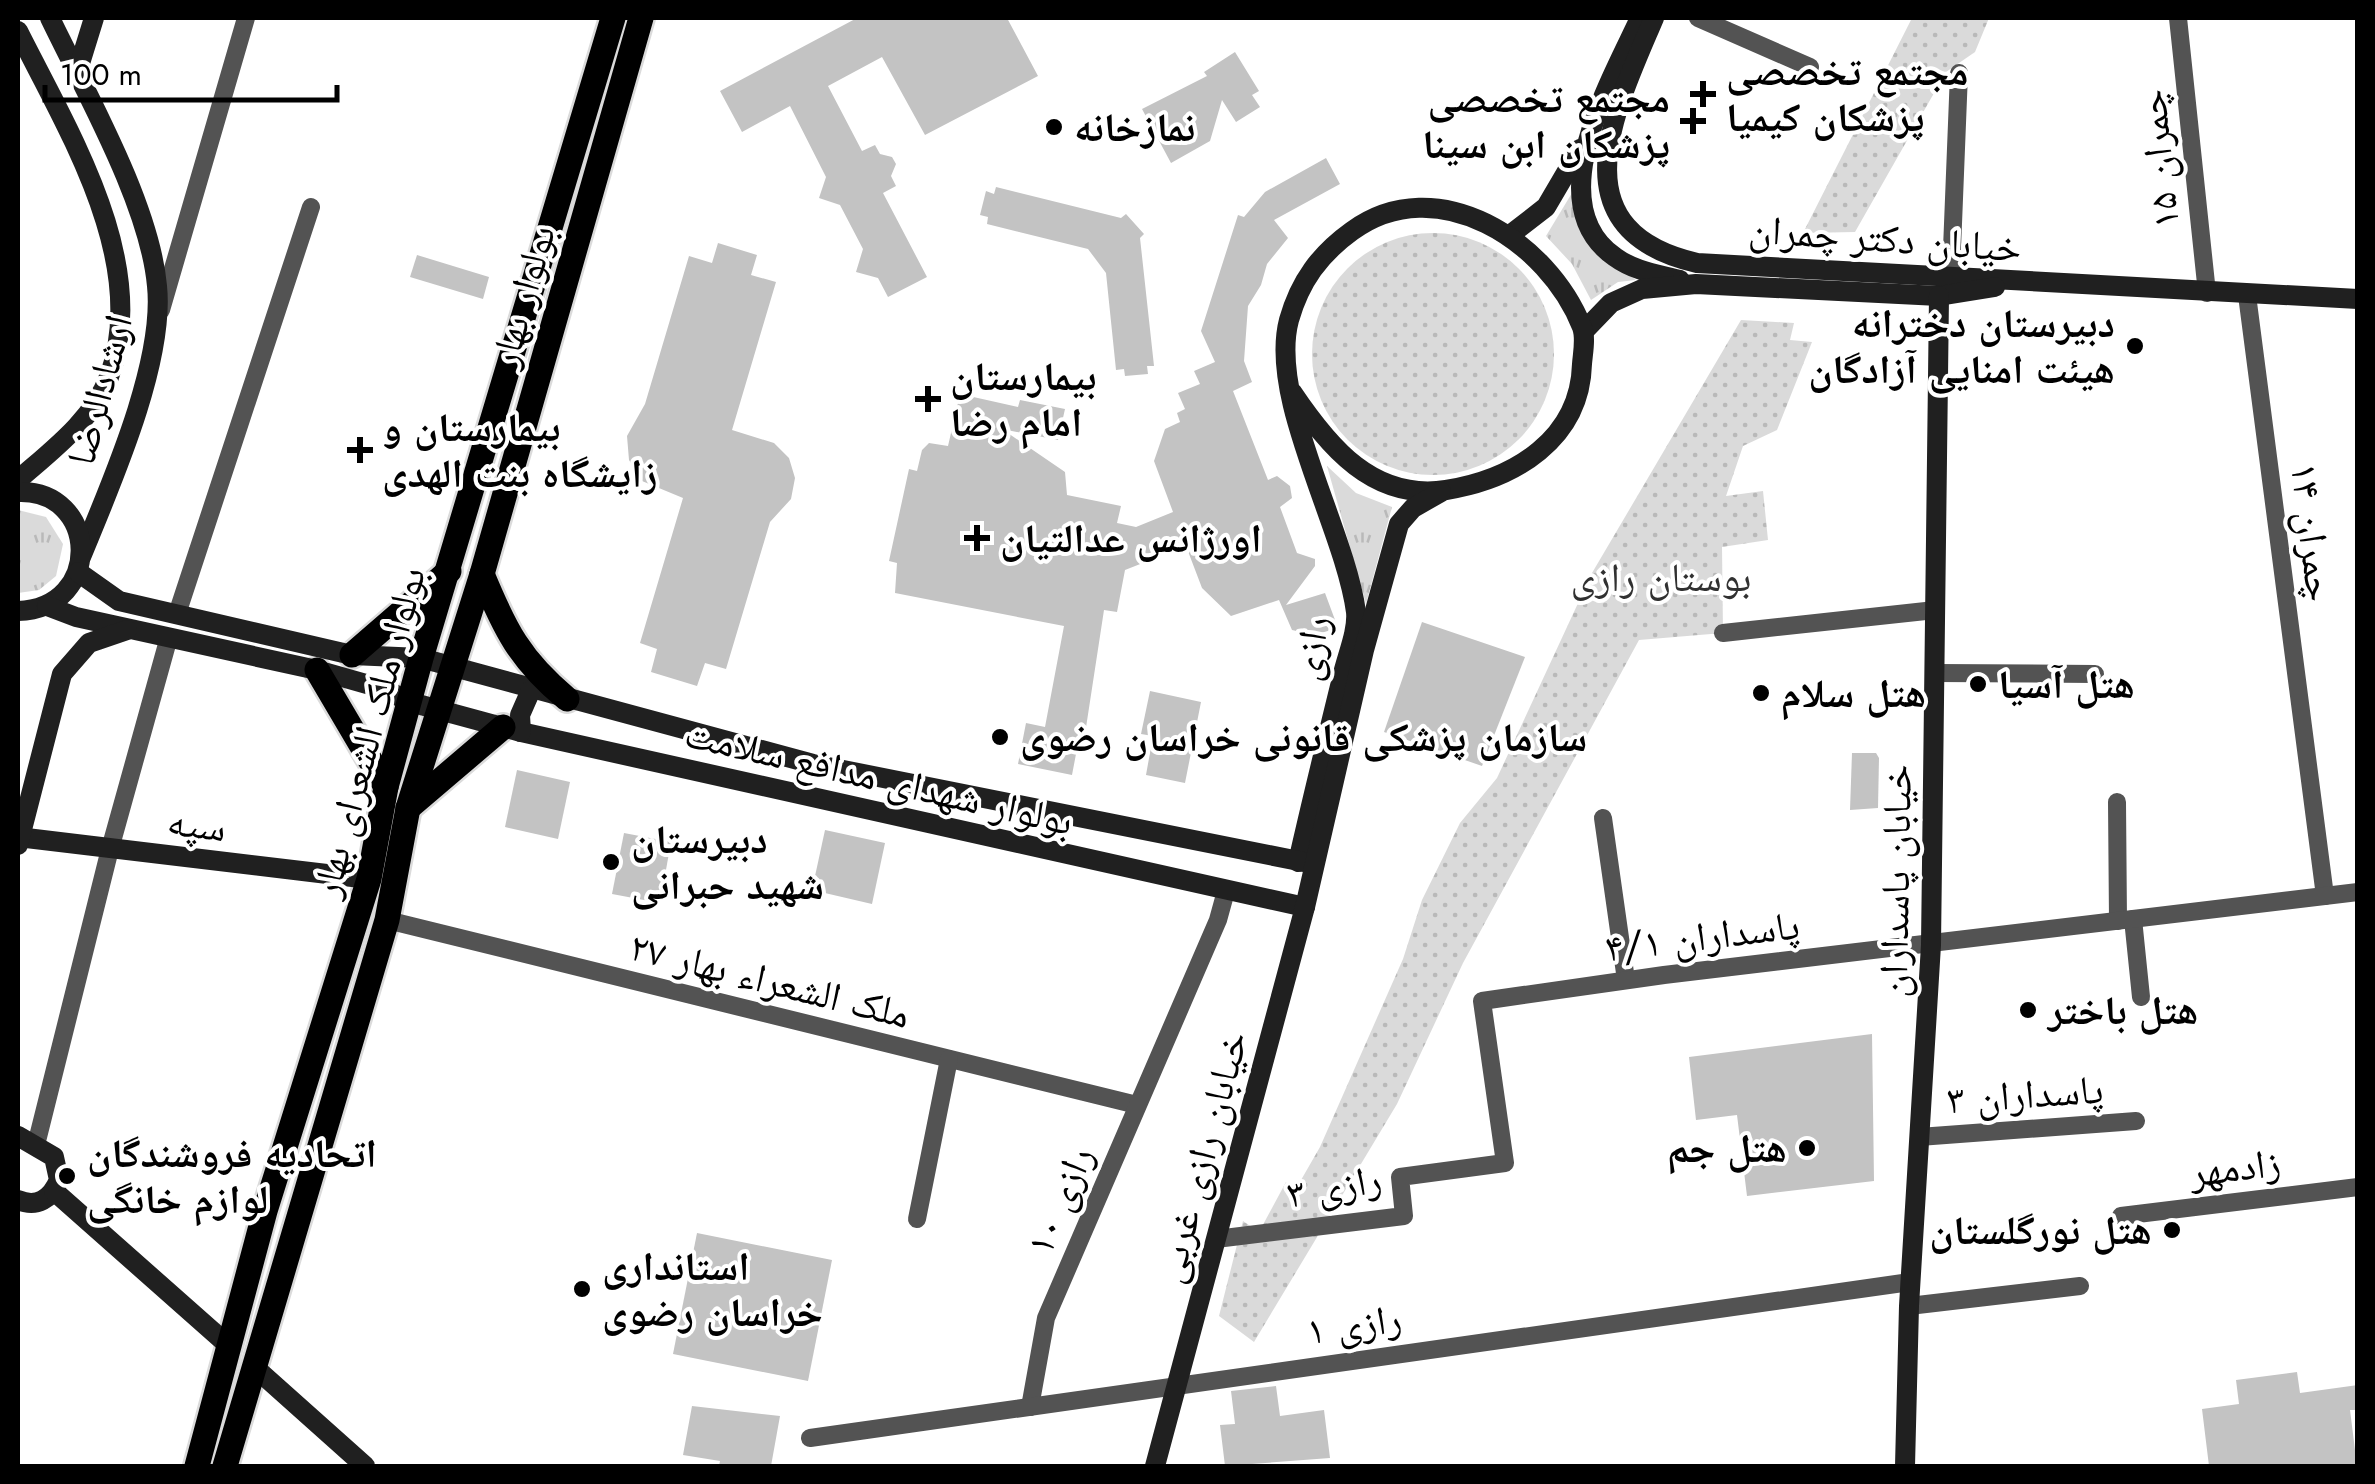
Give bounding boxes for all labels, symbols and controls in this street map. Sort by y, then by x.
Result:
scale bar [45,40,338,102]
place label: مجتمع تخصصی پزشکان کیمیا [1726,42,1968,146]
text: 100 m [60,53,142,96]
place label: مجتمع تخصصی پزشکان ابن سینا [1422,69,1670,173]
marker: مجتمع تخصصی پزشکان کیمیا [1690,81,1716,107]
street label: چمران ۱۵ [2122,87,2194,231]
place label: نمازخانه [1074,98,1195,156]
marker: مجتمع تخصصی پزشکان ابن سینا [1680,108,1706,134]
marker: نمازخانه [1043,116,1065,138]
street label: خیابان دکتر چمران [1747,200,2023,276]
street label: بولوار بهار [474,218,570,375]
place label: دبیرستان دخترانه هیئت امنایی آزادگان [1808,294,2115,398]
street label: ارشادالرضا [51,308,147,472]
marker: دبیرستان دخترانه هیئت امنایی آزادگان [2124,335,2146,357]
place label: بیمارستان امام رضا [950,347,1097,451]
marker: بیمارستان امام رضا [915,386,941,412]
place label: بیمارستان و زایشگاه بنت الهدی [382,398,657,502]
marker: بیمارستان و زایشگاه بنت الهدی [347,437,373,463]
street label: چمران ۱۴ [2276,459,2350,605]
place label: اورژانس عدالتیان [1000,509,1262,567]
marker: اورژانس عدالتیان [964,525,990,551]
park label: بوستان رازی [1570,548,1752,606]
street label: بولوار ملک الشعرای بهار [296,560,440,905]
street label: رازی [1276,611,1344,685]
place label: هتل آسیا [1998,655,2135,713]
place label: هتل سلام [1781,664,1926,722]
marker: هتل آسیا [1967,673,1989,695]
marker: هتل سلام [1750,682,1772,704]
street label: بولوار شهدای مدافع سلامت [679,704,1079,850]
place label: سازمان پزشکی قانونی خراسان رضوی [1020,708,1587,766]
marker: سازمان پزشکی قانونی خراسان رضوی [989,726,1011,748]
street label: خیابان پاسداران [1864,764,1926,998]
street label: سپه [164,792,230,856]
place label: دبیرستان شهید حبرانی [631,810,824,914]
marker: دبیرستان شهید حبرانی [600,851,622,873]
street label: پاسداران ۴/۱ [1601,895,1803,977]
street label: ملک الشعراء بهار ۲۷ [624,917,916,1043]
place label: هتل باختر [2046,981,2198,1039]
marker: هتل باختر [2017,999,2039,1021]
street label: خیابان رازی غربی [1140,1025,1262,1289]
street label: پاسداران ۳ [1945,1060,2105,1128]
place label: هتل جم [1667,1119,1787,1177]
place label: اتحادیه فروشندگان لوازم خانگی [87,1124,377,1228]
street label: زادمهر [2185,1133,2284,1201]
street label: رازی ۱۰ [1010,1137,1108,1263]
marker: هتل جم [1796,1137,1818,1159]
street label: رازی ۳ [1282,1149,1386,1223]
marker: اتحادیه فروشندگان لوازم خانگی [56,1165,78,1187]
place label: هتل نورگلستان [1929,1201,2152,1259]
marker: هتل نورگلستان [2161,1219,2183,1241]
place label: استانداری خراسان رضوی [602,1237,823,1341]
marker: استانداری خراسان رضوی [571,1278,593,1300]
street label: رازی ۱ [1303,1289,1405,1359]

